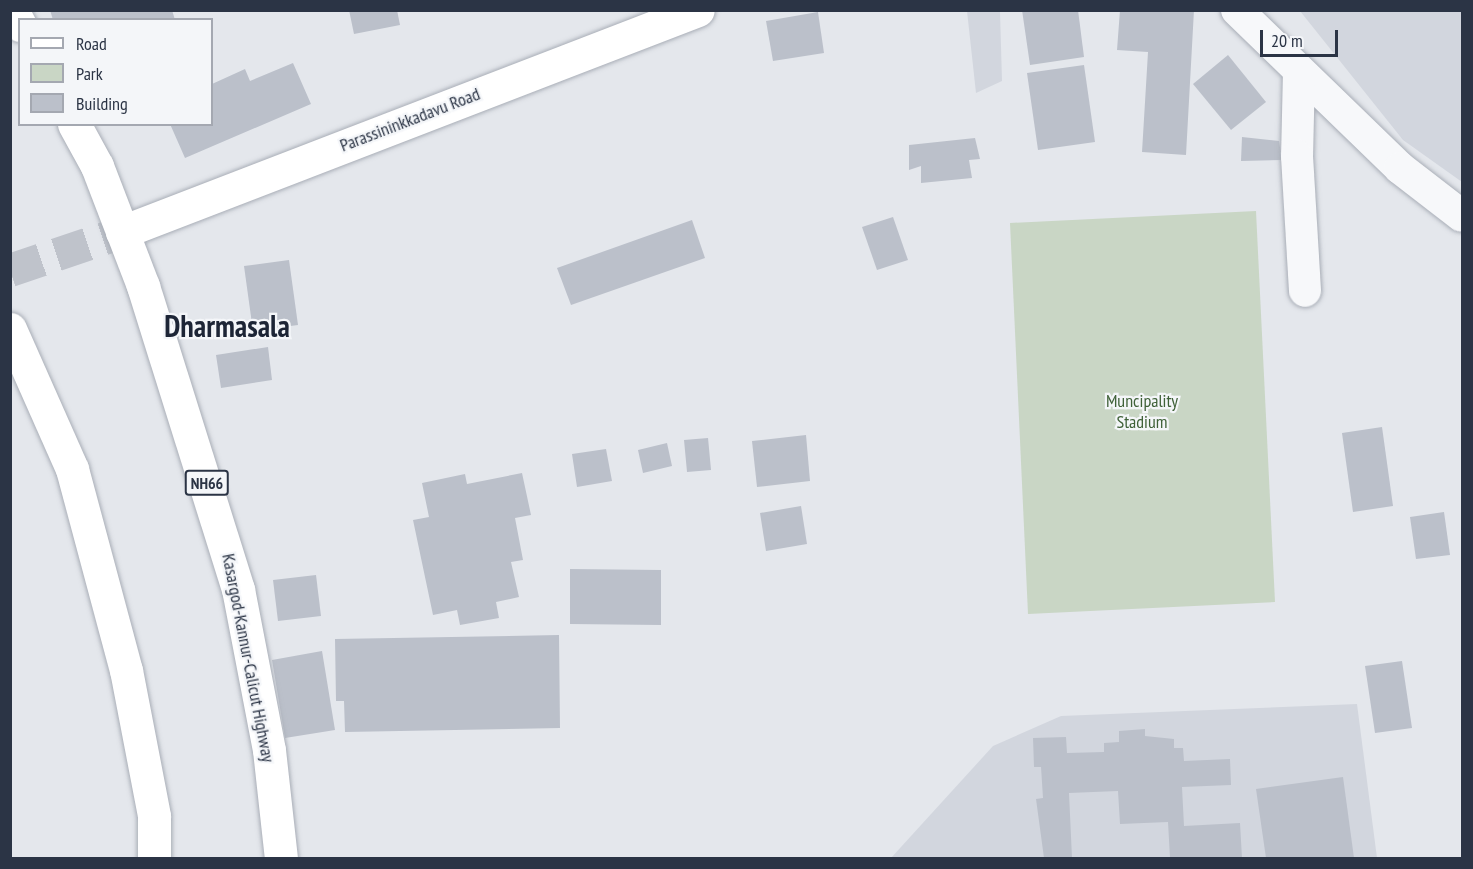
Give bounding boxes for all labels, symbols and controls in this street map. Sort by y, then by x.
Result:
legend [18,18,213,126]
scale bar [1263,18,1341,56]
text: 20 m [1271,29,1303,52]
text: Road [76,32,107,55]
text: Park [76,62,103,85]
street label: Parassininkkadavu Road [337,83,483,157]
text: Building [76,92,128,115]
district label: Dharmasala [164,308,290,344]
park label: Muncipality Stadium [1106,391,1178,434]
road number: NH66 [184,470,230,496]
street label: Kasargod-Kannur-Calicut Highway [217,552,279,764]

